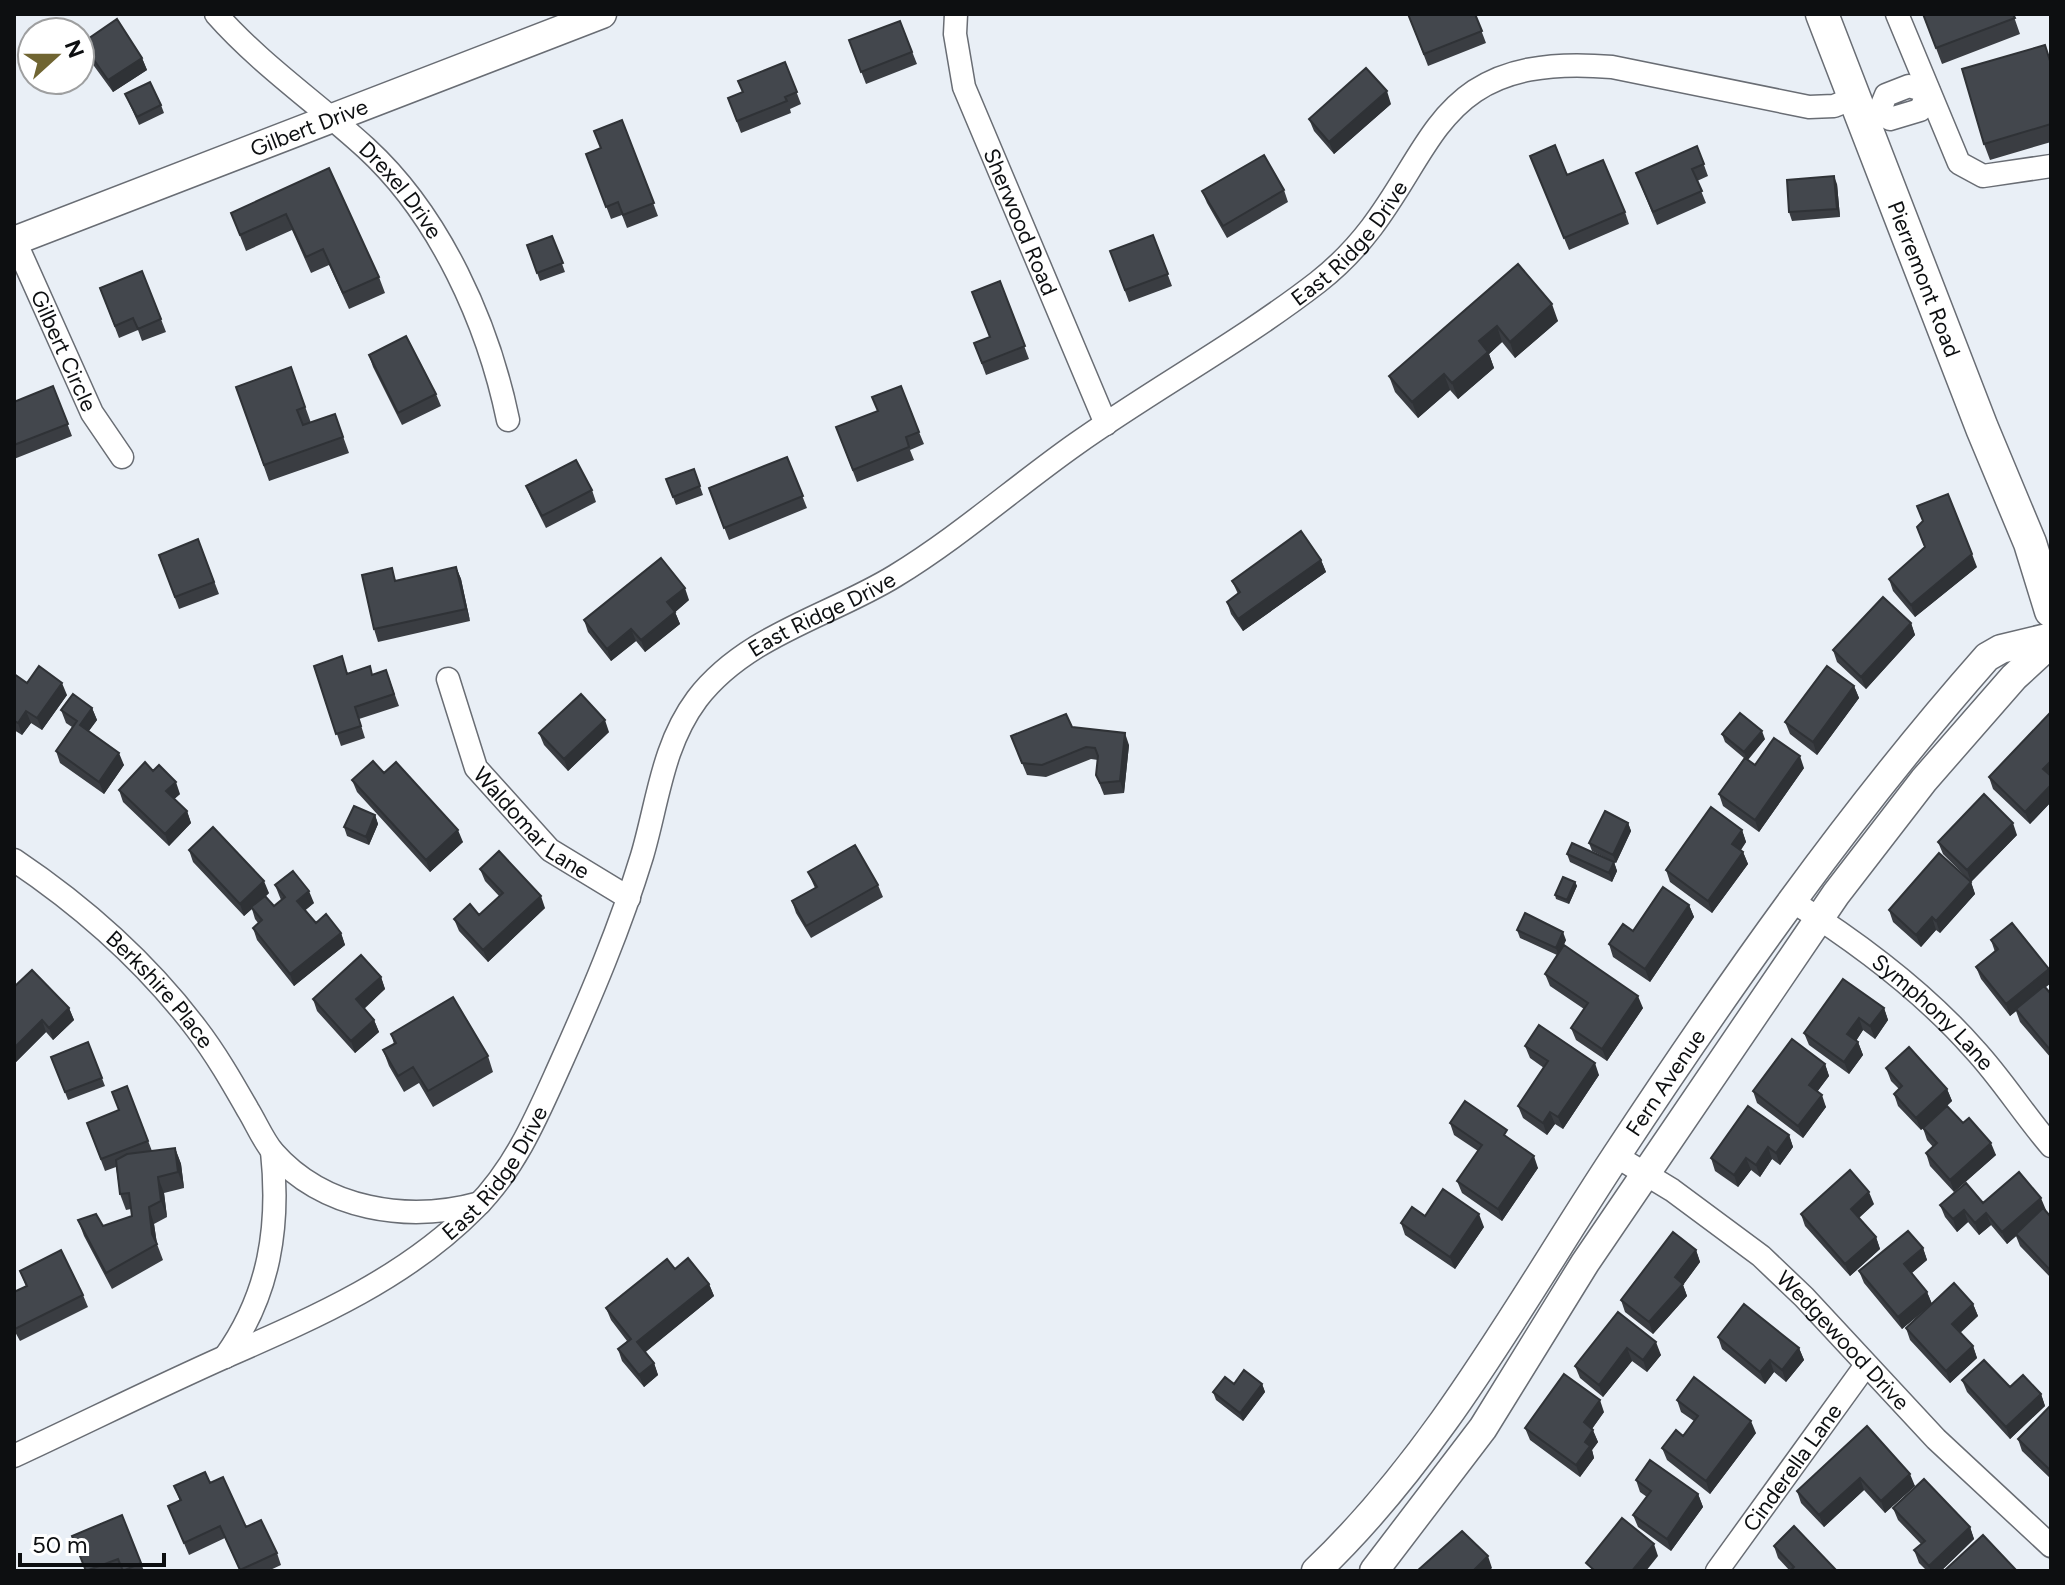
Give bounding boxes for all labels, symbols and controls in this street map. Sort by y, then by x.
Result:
north arrow [16,16,96,96]
text: N [59,36,90,62]
street label: Gilbert Drive [246,92,371,162]
street label: Drexel Drive [354,135,448,243]
street label: Sherwood Road [978,144,1064,299]
street label: East Ridge Drive [1285,175,1413,311]
street label: Pierremont Road [1882,197,1967,361]
street label: Gilbert Circle [25,286,103,415]
street label: East Ridge Drive [743,565,900,663]
street label: Waldomar Lane [468,761,595,884]
street label: Berkshire Place [101,925,220,1053]
street label: Symphony Lane [1867,948,2000,1075]
street label: Fern Avenue [1620,1024,1711,1141]
street label: East Ridge Drive [436,1102,553,1246]
street label: Wedgewood Drive [1771,1265,1915,1415]
street label: Cinderella Lane [1737,1398,1847,1536]
scale bar [20,1517,164,1567]
text: 50 m [32,1530,88,1559]

